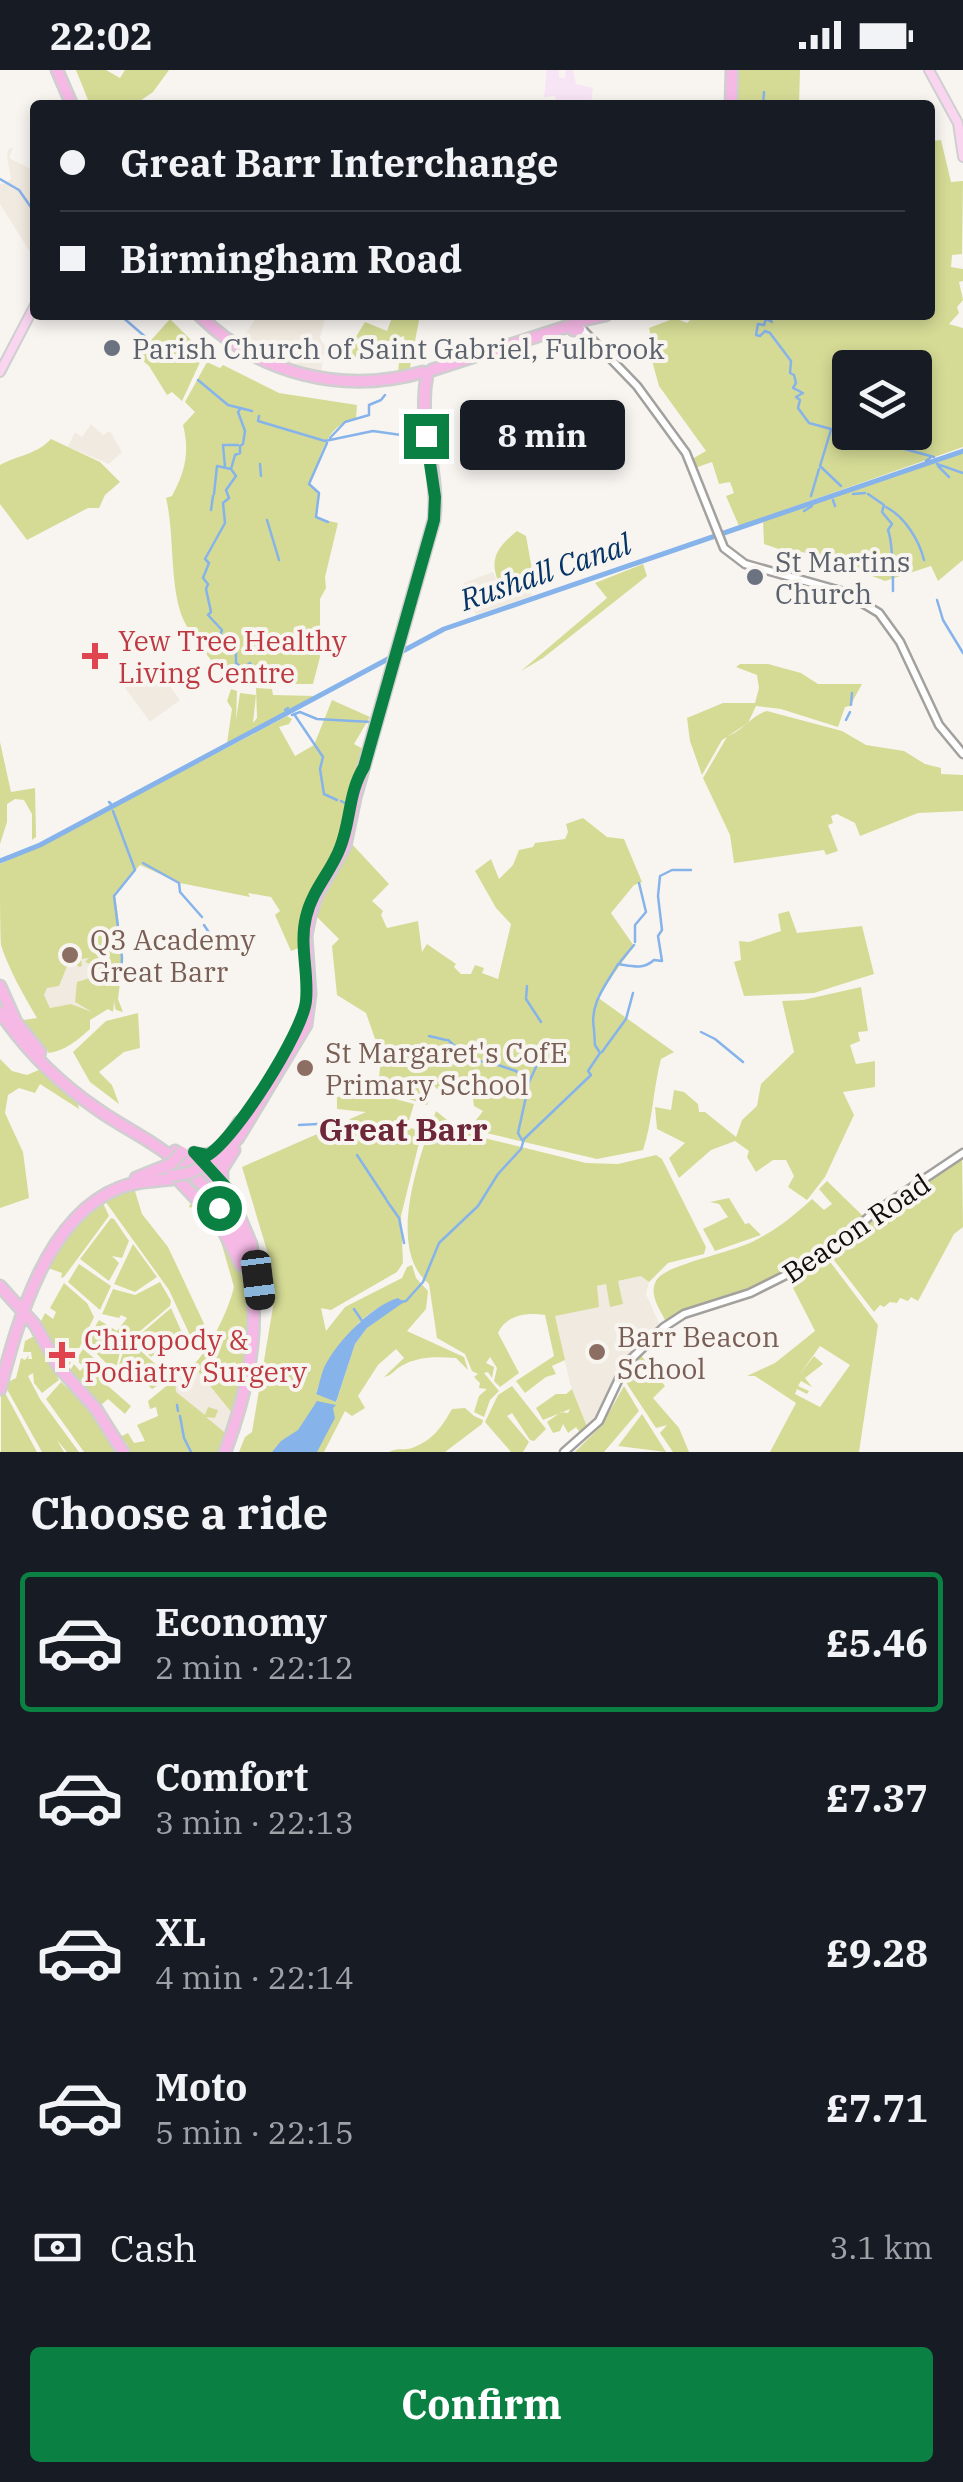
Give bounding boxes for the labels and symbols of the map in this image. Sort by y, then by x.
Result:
place label: Parish Church of Saint Gabriel, Fulbrook [132,330,665,367]
marker: Parish Church of Saint Gabriel, Fulbrook [101,337,123,359]
callout: 8 min [461,401,626,471]
route end [404,414,449,459]
water label: Rushall Canal [453,523,636,619]
place label: St Martins Church [775,543,911,612]
marker: St Martins Church [744,566,766,588]
place label: Yew Tree Healthy Living Centre [118,622,347,691]
marker: Yew Tree Healthy Living Centre [82,643,108,669]
place label: Q3 Academy Great Barr [90,921,255,990]
marker: Q3 Academy Great Barr [59,944,81,966]
place label: St Margaret's CofE Primary School [325,1034,568,1103]
marker: St Margaret's CofE Primary School [294,1057,316,1079]
district label: Great Barr [319,1108,488,1150]
street label: Beacon Road [775,1165,937,1291]
route start [197,1186,242,1231]
car [239,1248,277,1312]
place label: Barr Beacon School [617,1318,780,1387]
place label: Chiropody & Podiatry Surgery [84,1321,307,1390]
marker: Barr Beacon School [586,1341,608,1363]
marker: Chiropody & Podiatry Surgery [49,1342,75,1368]

